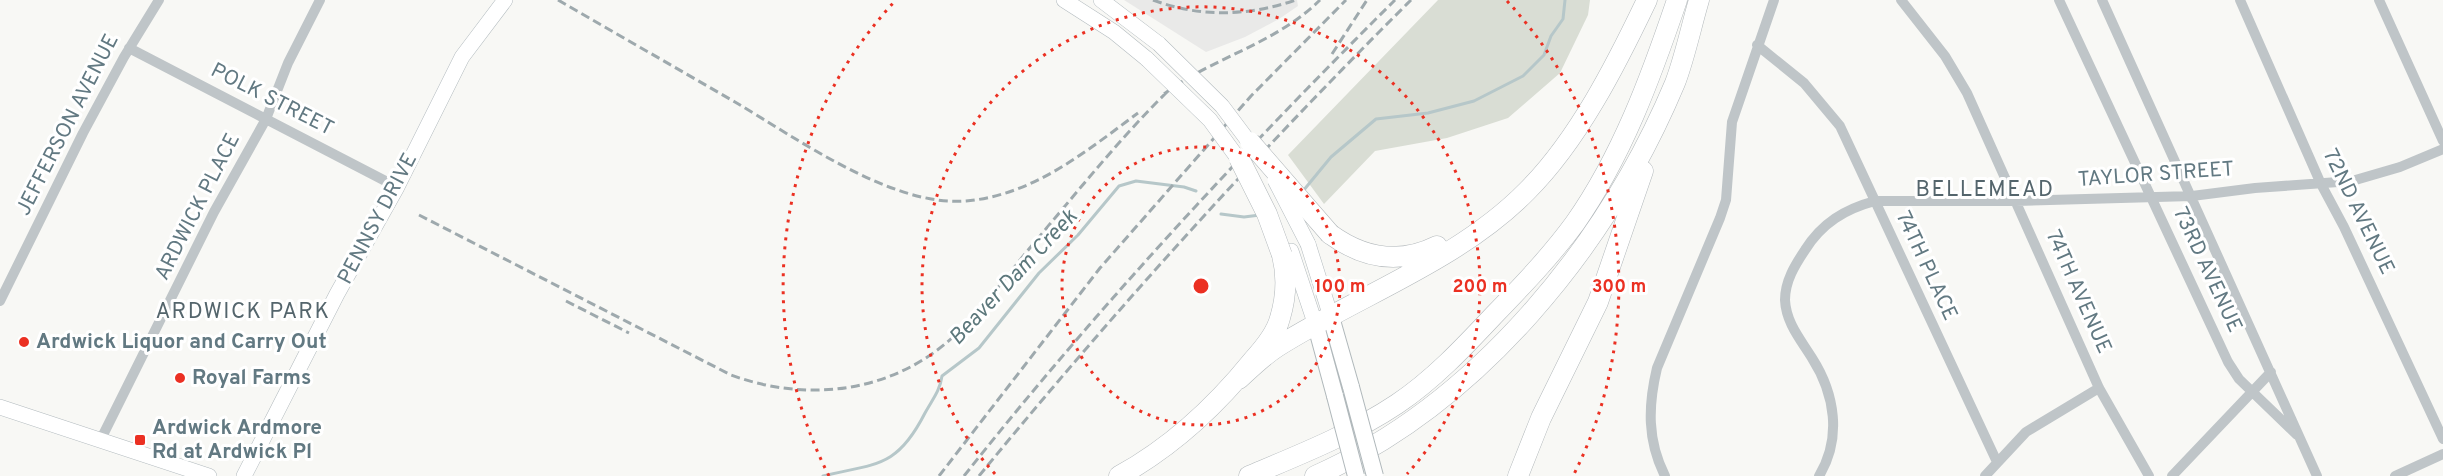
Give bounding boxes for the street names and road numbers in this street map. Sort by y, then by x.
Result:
street label: JEFFERSON AVENUE [10,30,126,220]
street label: POLK STREET [206,57,338,143]
street label: ARDWICK PLACE [149,129,247,285]
street label: 72ND AVENUE [2316,145,2400,279]
street label: PENNSY DRIVE [332,149,424,289]
street label: TAYLOR STREET [2077,156,2235,194]
street label: 73RD AVENUE [2166,203,2248,337]
street label: 74TH PLACE [1889,207,1963,325]
street label: 74TH AVENUE [2039,226,2117,358]

